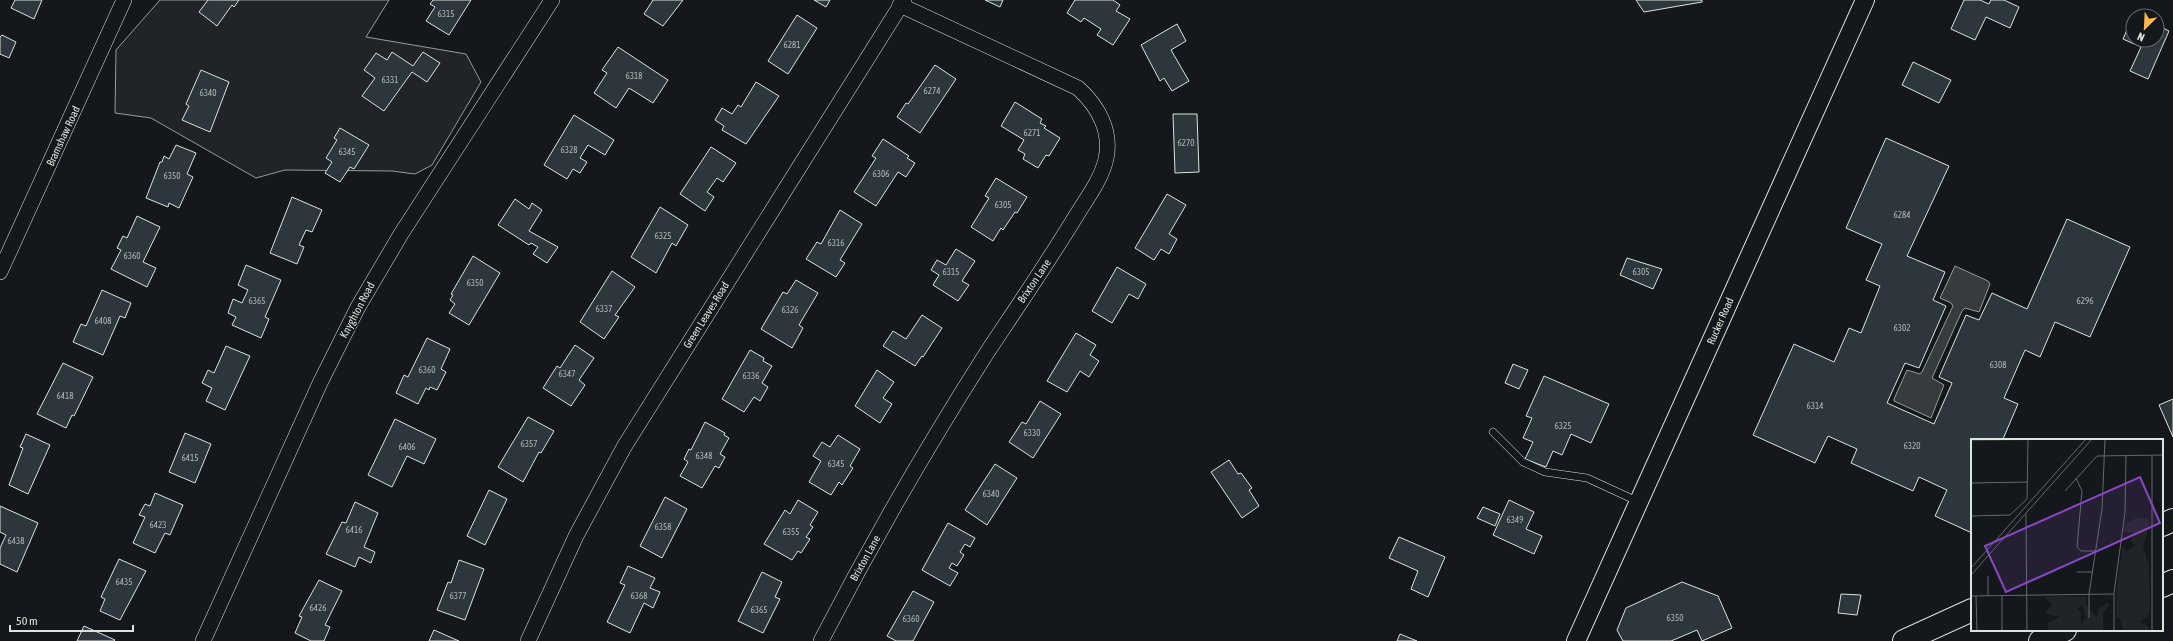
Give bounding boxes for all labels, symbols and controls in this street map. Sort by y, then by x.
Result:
north arrow [2125,8,2165,48]
house number: 6315 [438,9,454,19]
text: N [2136,30,2146,44]
house number: 6281 [784,40,800,50]
house number: 6318 [626,71,642,81]
house number: 6331 [382,75,398,85]
house number: 6274 [924,86,940,96]
house number: 6340 [200,88,216,98]
street label: Bramshaw Road [44,104,82,168]
house number: 6271 [1024,128,1040,138]
house number: 6270 [1178,138,1194,148]
house number: 6328 [561,145,577,155]
house number: 6345 [339,147,355,157]
house number: 6306 [873,169,889,179]
house number: 6350 [164,171,180,181]
house number: 6305 [995,200,1011,210]
house number: 6284 [1894,210,1910,220]
house number: 6325 [655,231,671,241]
house number: 6316 [828,238,844,248]
house number: 6360 [124,251,140,261]
street label: Brixton Lane [1015,257,1053,305]
house number: 6315 [943,267,959,277]
house number: 6305 [1633,267,1649,277]
house number: 6350 [467,278,483,288]
street label: Knyghton Road [337,280,377,340]
street label: Green Leaves Road [681,280,731,350]
house number: 6365 [249,296,265,306]
street label: Rucker Road [1704,296,1736,346]
house number: 6296 [2077,296,2093,306]
house number: 6337 [596,304,612,314]
house number: 6326 [782,305,798,315]
house number: 6408 [95,316,111,326]
house number: 6302 [1894,323,1910,333]
house number: 6308 [1990,360,2006,370]
house number: 6360 [419,365,435,375]
house number: 6347 [559,369,575,379]
house number: 6336 [743,371,759,381]
house number: 6418 [57,391,73,401]
house number: 6314 [1807,401,1823,411]
house number: 6325 [1555,421,1571,431]
house number: 6330 [1024,428,1040,438]
house number: 6357 [521,439,537,449]
inset map [1971,439,2163,631]
house number: 6320 [1904,441,1920,451]
house number: 6406 [399,442,415,452]
house number: 6348 [696,451,712,461]
house number: 6415 [182,453,198,463]
house number: 6345 [828,459,844,469]
house number: 6340 [983,489,999,499]
house number: 6349 [1507,515,1523,525]
house number: 6423 [150,520,166,530]
house number: 6358 [655,522,671,532]
house number: 6416 [346,525,362,535]
house number: 6355 [783,527,799,537]
street label: Brixton Lane [848,533,882,583]
house number: 6438 [8,536,24,546]
house number: 6435 [116,577,132,587]
house number: 6377 [450,591,466,601]
house number: 6368 [631,591,647,601]
house number: 6426 [310,603,326,613]
house number: 6365 [751,605,767,615]
scale bar [10,607,133,633]
house number: 6350 [1667,613,1683,623]
text: 50 m [16,614,38,628]
house number: 6360 [903,614,919,624]

